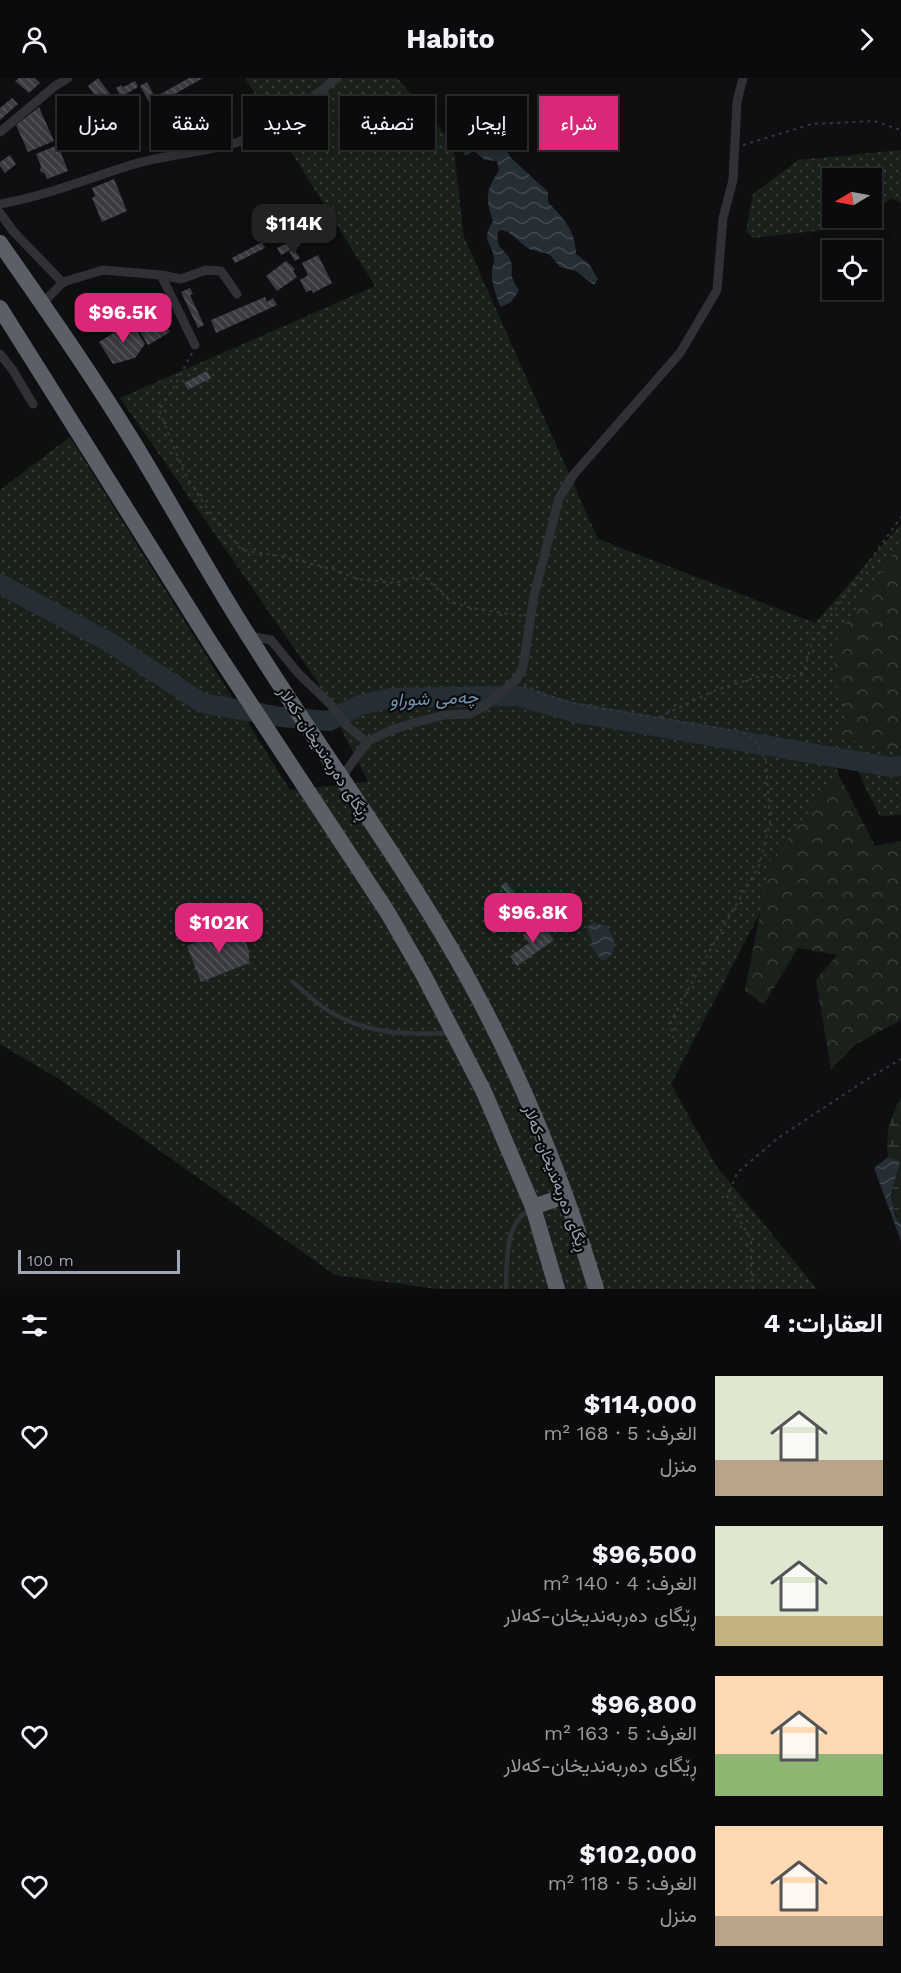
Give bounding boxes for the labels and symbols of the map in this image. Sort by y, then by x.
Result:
north arrow [822,168,882,228]
pin: $114K [252,204,336,255]
pin: $96.5K [74,293,172,344]
street label: ڕێگای دەربەندیخان-کەلار [271,682,374,825]
water label: چەمی شوراو [389,686,480,712]
pin: $96.8K [484,893,582,944]
pin: $102K [177,903,261,954]
street label: ڕێگای دەربەندیخان-کەلار [516,1101,593,1255]
scale bar [18,1247,180,1274]

